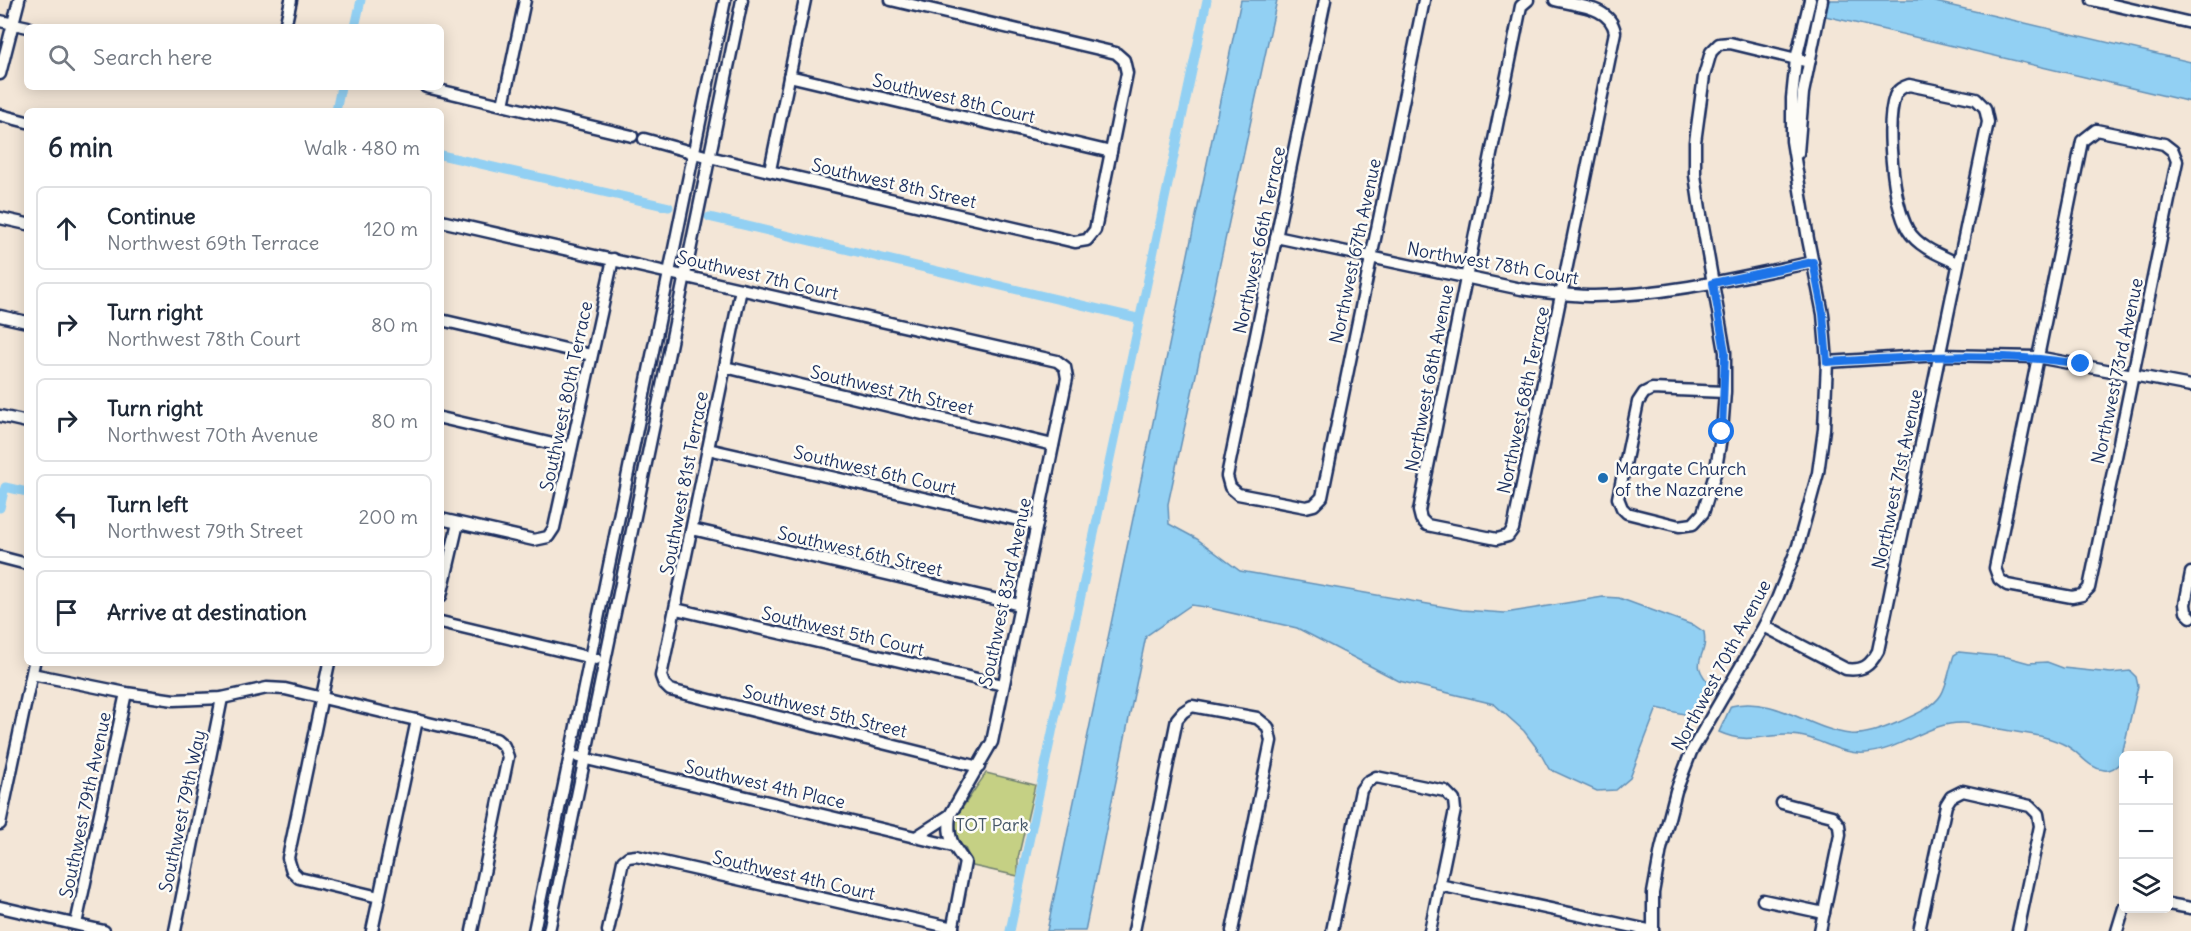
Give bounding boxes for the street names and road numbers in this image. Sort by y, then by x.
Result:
street label: Southwest 8th Court [870,68,1038,128]
street label: Northwest 66th Terrace [1228,144,1290,336]
street label: Southwest 8th Street [809,153,979,213]
street label: Northwest 67th Avenue [1324,156,1386,346]
street label: Northwest 78th Court [1405,237,1581,289]
street label: Southwest 7th Court [675,245,841,305]
street label: Northwest 73rd Avenue [2086,276,2148,466]
street label: Northwest 68th Avenue [1400,282,1458,474]
street label: Southwest 80th Terrace [535,299,597,493]
street label: Northwest 68th Terrace [1492,304,1554,496]
street label: Southwest 7th Street [808,360,976,420]
street label: Northwest 71st Avenue [1867,387,1927,571]
street label: Southwest 81st Terrace [655,389,713,577]
street label: Southwest 6th Court [791,440,959,500]
street label: Southwest 83rd Avenue [974,496,1036,688]
street label: Southwest 6th Street [775,521,945,581]
street label: Northwest 70th Avenue [1666,576,1776,754]
street label: Southwest 5th Court [759,601,927,661]
street label: Southwest 5th Street [740,679,910,743]
street label: Southwest 79th Avenue [54,710,116,900]
street label: Southwest 79th Way [154,728,210,894]
street label: Southwest 4th Place [682,754,848,814]
street label: Southwest 4th Court [710,845,878,905]

